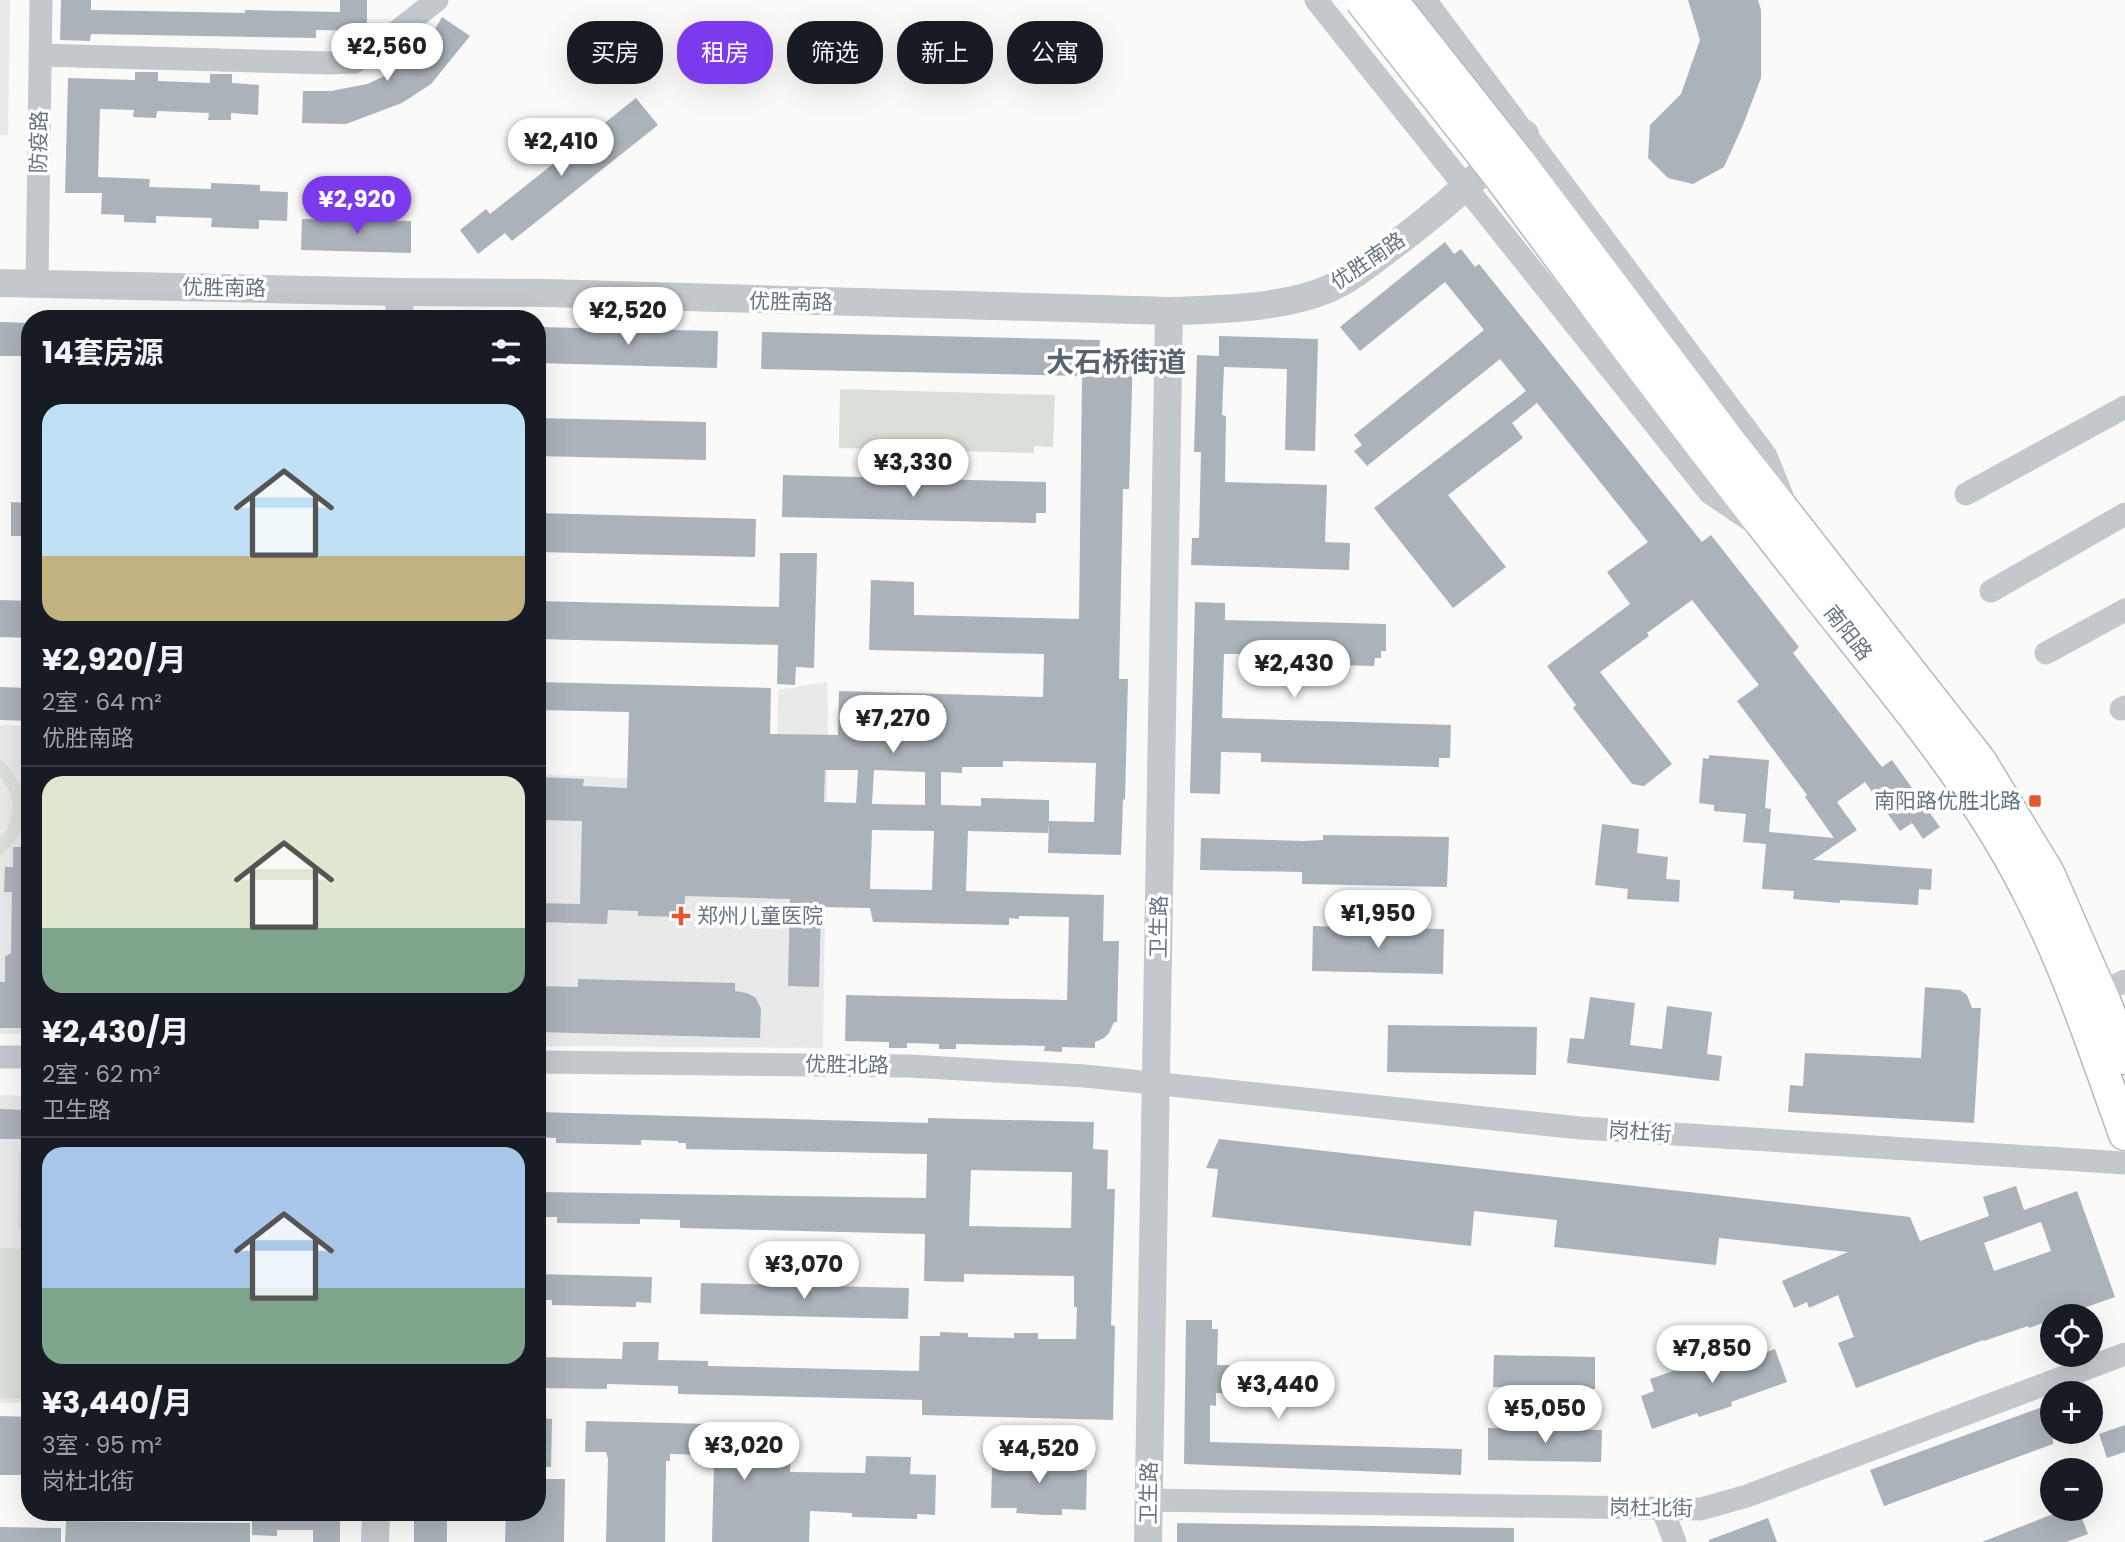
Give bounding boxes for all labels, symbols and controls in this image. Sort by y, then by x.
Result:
chip: 买房 [567,21,663,84]
chip: 租房 [677,21,773,84]
chip: 筛选 [787,21,883,84]
chip: 新上 [897,21,993,84]
chip: 公寓 [1007,21,1103,84]
pin: ¥2,560 [330,24,444,83]
text: ¥2,560 [347,30,427,62]
street label: 防疫路 [23,110,54,174]
pin: ¥2,410 [504,118,618,178]
text: ¥2,410 [524,125,598,157]
pin: ¥2,920 [300,176,414,236]
text: ¥2,920 [318,183,396,215]
street label: 优胜南路 [1325,225,1411,296]
street label: 优胜南路 [182,272,266,303]
street label: 优胜南路 [749,286,833,317]
pin: ¥2,520 [571,288,685,347]
text: ¥2,520 [589,294,667,326]
text: 14套房源 [42,331,164,374]
icon: filters [487,333,525,371]
district label: 大石桥街道 [1046,343,1186,382]
pin: ¥3,330 [856,440,970,499]
text: ¥3,330 [874,446,952,478]
icon: home [221,450,347,576]
street label: 南阳路 [1818,599,1879,666]
text: ¥2,920/月 [42,638,187,681]
pin: ¥2,430 [1237,640,1351,700]
text: ¥2,430 [1254,647,1334,679]
text: 2室 · 64 m² [42,686,162,718]
pin: ¥7,270 [836,696,950,755]
text: ¥7,270 [856,702,930,734]
text: 优胜南路 [42,722,134,754]
place label: 南阳路优胜北路 [1874,786,2021,815]
marker: 南阳路优胜北路 [2027,793,2043,809]
icon: home [221,822,347,948]
pin: ¥1,950 [1321,890,1435,950]
street label: 卫生路 [1143,895,1174,959]
text: ¥1,950 [1341,897,1415,929]
place label: 郑州儿童医院 [697,901,823,930]
marker: 郑州儿童医院 [671,906,691,926]
text: ¥2,430/月 [42,1010,189,1053]
street label: 优胜北路 [805,1049,889,1080]
text: 2室 · 62 m² [42,1058,161,1090]
text: 卫生路 [42,1094,111,1126]
street label: 岗杜街 [1608,1115,1672,1148]
icon: home [221,1193,347,1319]
pin: ¥3,070 [747,1242,861,1301]
text: ¥3,070 [765,1248,843,1280]
map controls [2040,1304,2103,1521]
button: locate [2040,1304,2103,1367]
pin: ¥7,850 [1655,1326,1769,1385]
text: ¥7,850 [1672,1332,1752,1364]
pin: ¥3,440 [1221,1362,1335,1421]
text: ¥3,440 [1237,1368,1319,1400]
text: ¥3,440/月 [42,1381,193,1424]
button: + [2040,1381,2103,1444]
pin: ¥5,050 [1488,1386,1602,1445]
text: ¥5,050 [1504,1392,1586,1424]
pin: ¥3,020 [687,1422,801,1482]
pin: ¥4,520 [982,1426,1096,1485]
text: 3室 · 95 m² [42,1429,162,1461]
text: ¥3,020 [704,1429,784,1461]
text: ¥4,520 [999,1432,1079,1464]
button: − [2040,1458,2103,1521]
street label: 卫生路 [1133,1461,1164,1525]
text: 岗杜北街 [42,1465,134,1497]
street label: 岗杜北街 [1609,1492,1693,1523]

